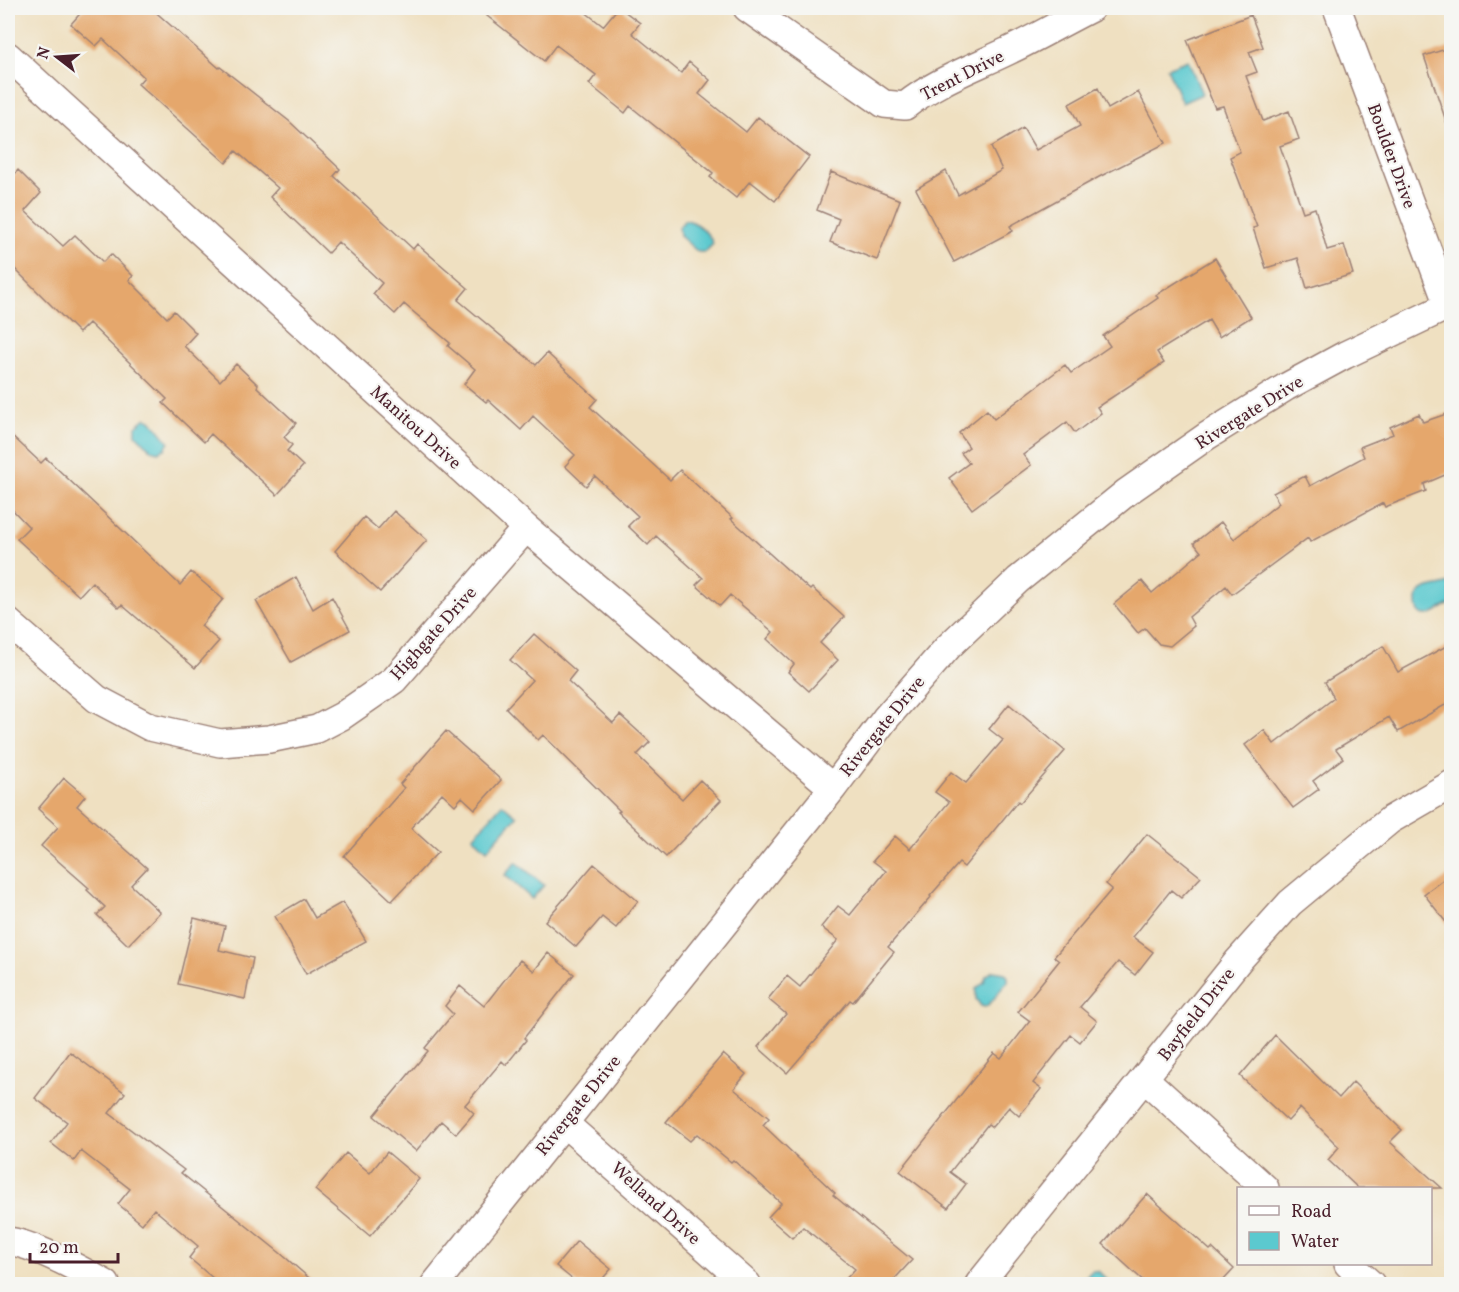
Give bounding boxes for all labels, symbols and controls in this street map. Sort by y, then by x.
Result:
north arrow [27,27,87,87]
text: N [32,44,57,62]
street label: Trent Drive [917,45,1009,108]
street label: Boulder Drive [1360,101,1421,213]
street label: Rivergate Drive [1191,370,1309,457]
street label: Manitou Drive [364,380,466,476]
street label: Highgate Drive [385,581,483,687]
street label: Rivergate Drive [835,671,932,783]
street label: Bayfield Drive [1153,963,1242,1067]
street label: Rivergate Drive [531,1050,628,1162]
street label: Welland Drive [605,1157,705,1251]
legend [1237,1187,1432,1265]
text: Road [1291,1200,1332,1225]
scale bar [30,1226,118,1264]
text: Water [1291,1230,1339,1255]
text: 20 m [39,1236,79,1261]

